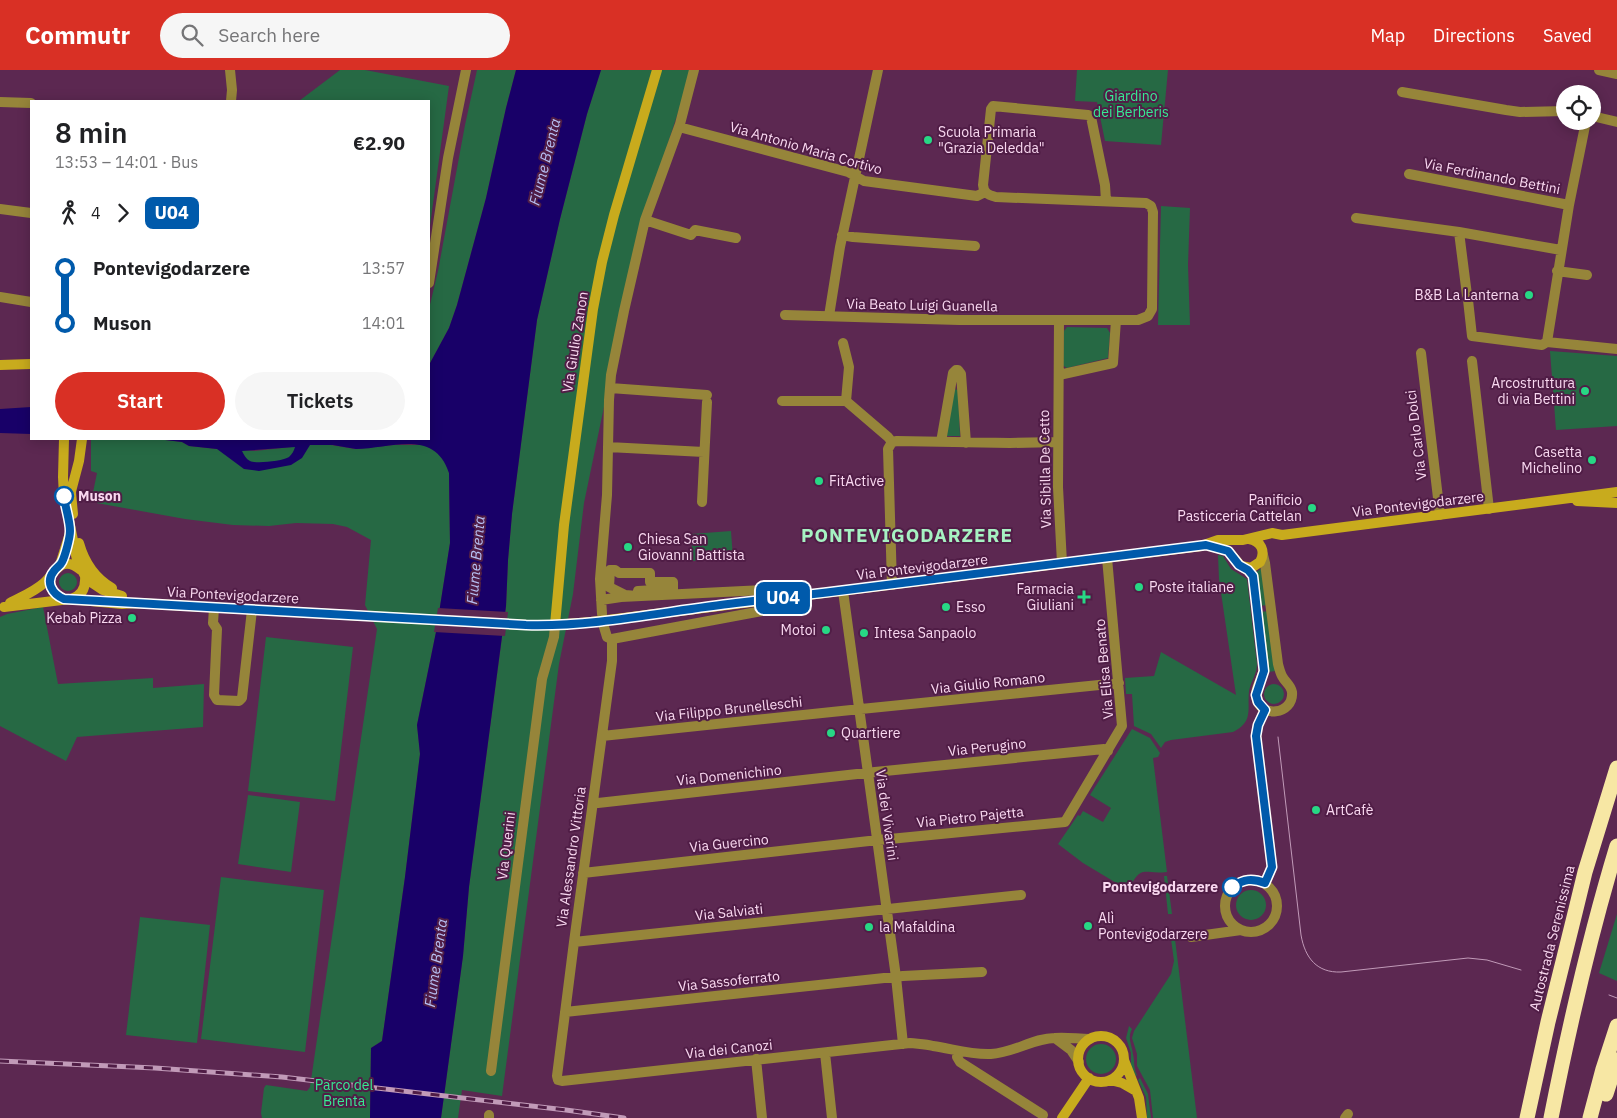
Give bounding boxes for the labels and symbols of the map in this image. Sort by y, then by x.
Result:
park label: Giardino dei Berberis [1093,87,1169,121]
water label: Fiume Brenta [525,116,565,207]
street label: Via Antonio Maria Cortivo [728,118,885,178]
place label: Scuola Primaria "Grazia Deledda" [938,123,1045,157]
marker: Scuola Primaria "Grazia Deledda" [922,134,934,146]
street label: Via Ferdinando Bettini [1422,154,1562,198]
place label: B&B La Lanterna [1414,286,1520,304]
marker: B&B La Lanterna [1523,289,1535,301]
street label: Via Giulio Zanon [558,290,592,394]
street label: Via Beato Luigi Guanella [846,295,998,315]
place label: Arcostruttura di via Bettini [1491,374,1576,408]
marker: Arcostruttura di via Bettini [1579,385,1591,397]
street label: Via Carlo Dolci [1402,389,1430,481]
street label: Via Sibilla De Cetto [1035,409,1055,528]
place label: Casetta Michelino [1521,443,1583,477]
marker: Casetta Michelino [1586,454,1598,466]
place label: FitActive [829,472,885,490]
marker: FitActive [813,475,825,487]
marker: Muson [54,486,74,506]
place label: Muson [78,487,121,505]
street label: Via Pontevigodarzere [1351,487,1485,521]
place label: Panificio Pasticceria Cattelan [1177,491,1302,525]
marker: Panificio Pasticceria Cattelan [1306,502,1318,514]
water label: Fiume Brenta [462,515,489,605]
district label: PONTEVIGODARZERE [801,523,1013,547]
place label: Chiesa San Giovanni Battista [638,530,745,564]
marker: Chiesa San Giovanni Battista [622,541,634,553]
street label: Via Pontevigodarzere [855,550,989,584]
place label: Poste italiane [1149,578,1234,596]
place label: Farmacia Giuliani [1016,580,1075,614]
marker: Poste italiane [1133,581,1145,593]
line badge: U04 [754,582,812,614]
street label: Via Pontevigodarzere [166,583,300,607]
marker: Farmacia Giuliani [1078,591,1090,603]
place label: Esso [956,598,986,616]
marker: Esso [940,601,952,613]
place label: Kebab Pizza [46,609,123,627]
marker: Kebab Pizza [126,612,138,624]
street label: Via Elisa Benato [1091,618,1117,720]
place label: Motoi [781,621,816,639]
marker: Motoi [820,624,832,636]
place label: Intesa Sanpaolo [874,624,976,642]
marker: Intesa Sanpaolo [858,627,870,639]
street label: Via Giulio Romano [930,668,1046,698]
street label: Via Filippo Brunelleschi [655,692,803,726]
place label: Quartiere [841,724,901,742]
marker: Quartiere [825,727,837,739]
street label: Via Perugino [947,734,1027,760]
street label: Via Domenichino [676,761,783,789]
street label: Via dei Vivarini [872,768,902,862]
street label: Via Alessandro Vittoria [552,785,590,929]
place label: ArtCafè [1326,801,1374,819]
street label: Via Pietro Pajetta [915,802,1025,832]
marker: ArtCafè [1310,804,1322,816]
street label: Via Querini [493,811,519,881]
street label: Via Guercino [688,830,770,856]
street label: Autostrada Serenissima [1525,863,1579,1013]
marker: Pontevigodarzere [1222,877,1242,897]
place label: Pontevigodarzere [1102,878,1218,896]
street label: Via Salviati [694,899,764,925]
place label: Alì Pontevigodarzere [1098,909,1208,943]
water label: Fiume Brenta [420,917,451,1008]
place label: la Mafaldina [879,918,956,936]
marker: Alì Pontevigodarzere [1082,920,1094,932]
marker: la Mafaldina [863,921,875,933]
street label: Via Sassoferrato [677,967,781,995]
street label: Via dei Canozi [685,1035,773,1063]
park label: Parco del Brenta [315,1076,373,1110]

